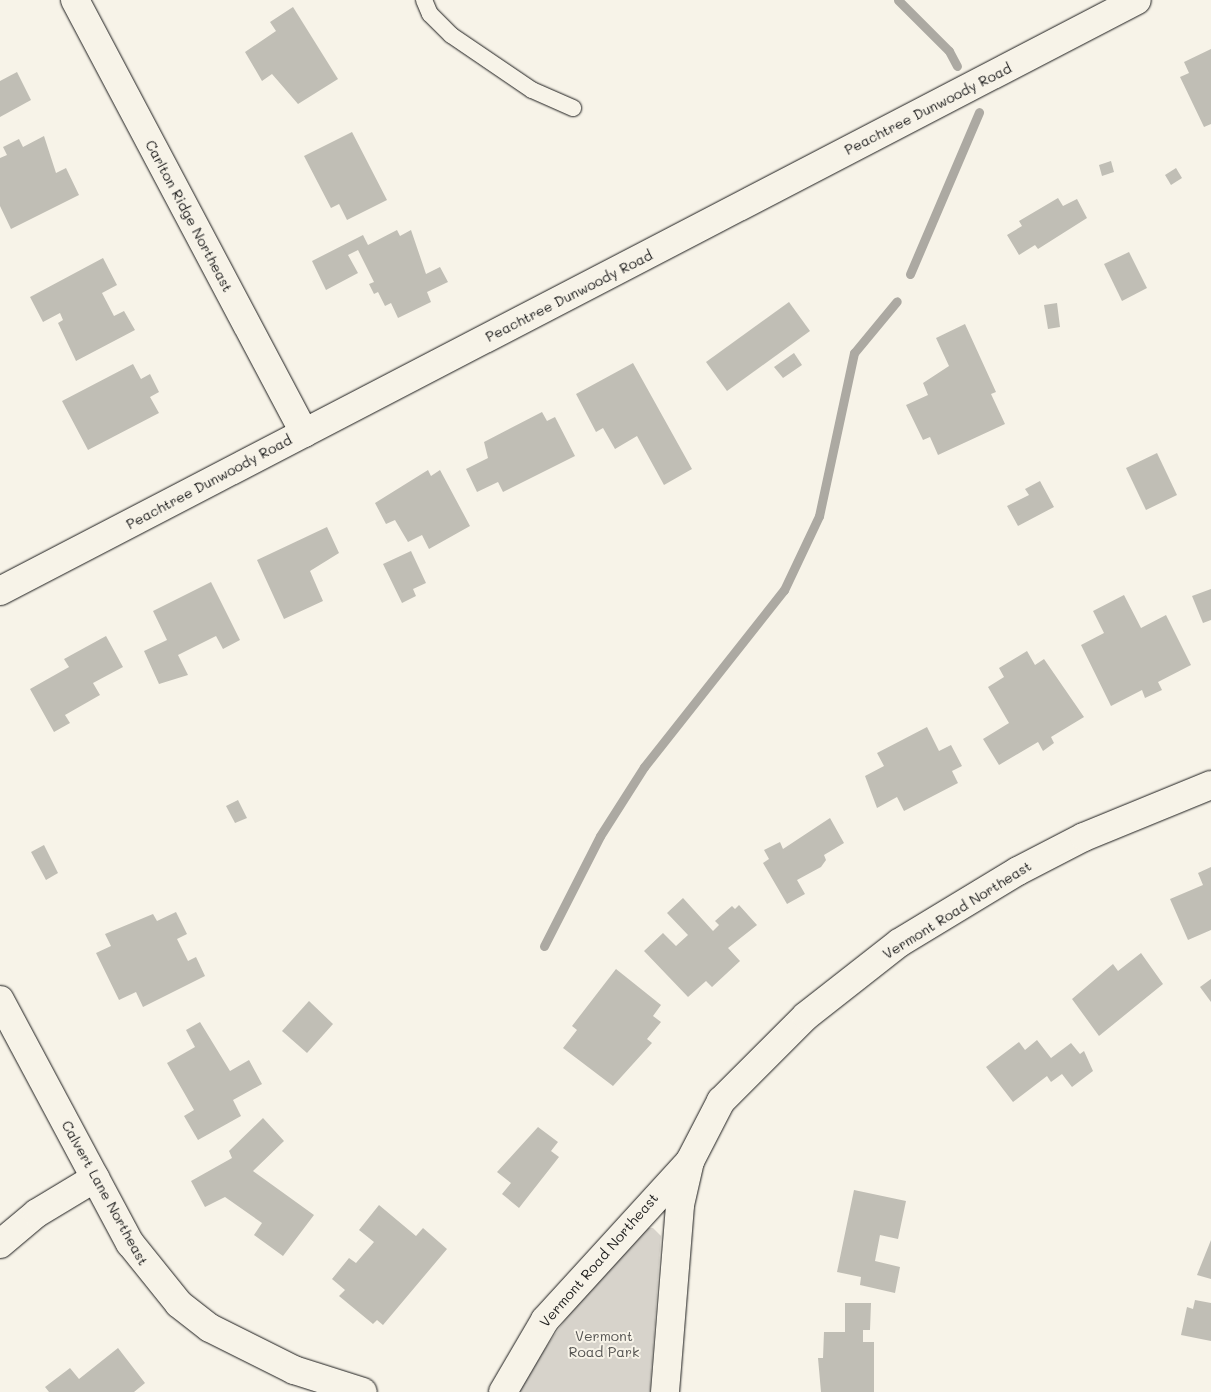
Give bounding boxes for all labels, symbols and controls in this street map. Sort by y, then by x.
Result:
street label: Peachtree Dunwoody Road [842,59,1014,159]
street label: Carlton Ridge Northeast [142,137,236,295]
street label: Peachtree Dunwoody Road [483,246,655,346]
street label: Peachtree Dunwoody Road [123,431,295,533]
street label: Vermont Road Northeast [880,857,1034,963]
street label: Calvert Lane Northeast [58,1118,152,1268]
street label: Vermont Road Northeast [536,1190,662,1330]
park label: Vermont Road Park [568,1328,640,1360]

